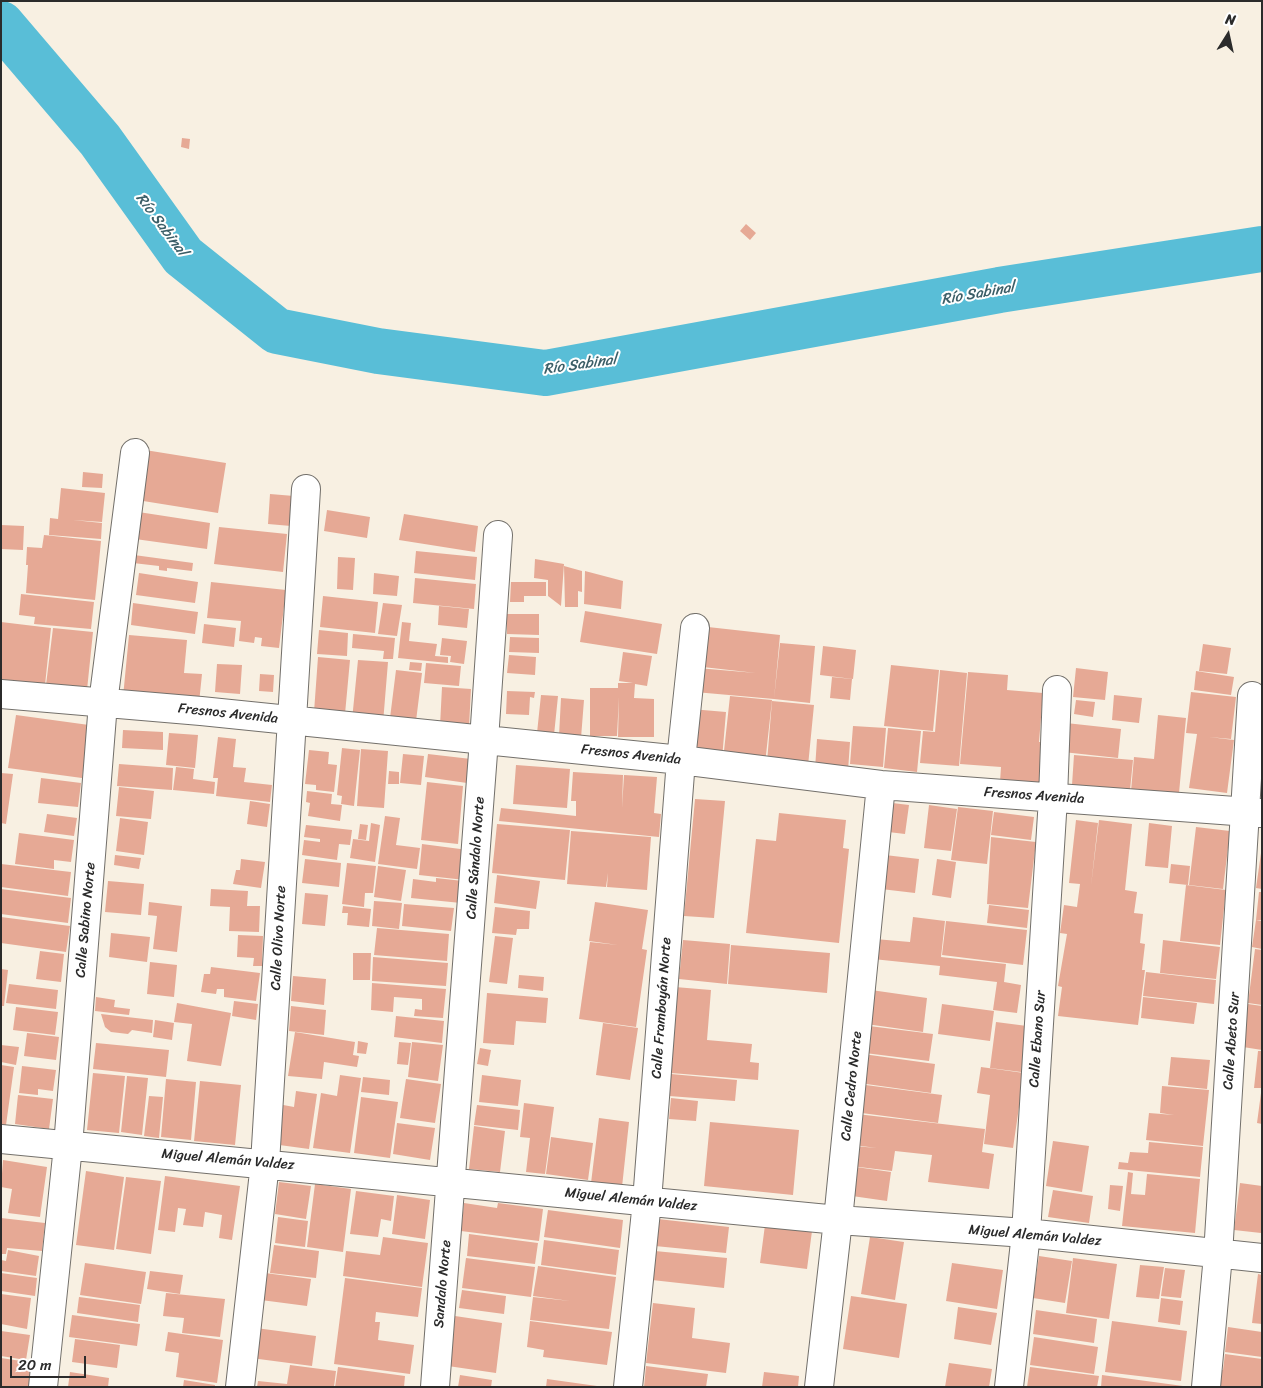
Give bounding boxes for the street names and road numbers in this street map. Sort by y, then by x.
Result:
street label: Fresnos Avenida [177,700,279,728]
street label: Fresnos Avenida [580,741,682,769]
street label: Fresnos Avenida [983,784,1085,808]
street label: Calle Sándalo Norte [463,796,489,920]
street label: Calle Sabino Norte [73,862,99,978]
street label: Calle Olivo Norte [268,885,290,991]
street label: Calle Framboyán Norte [649,937,675,1079]
street label: Calle Ebano Sur [1026,990,1050,1088]
street label: Calle Abeto Sur [1220,992,1244,1090]
street label: Calle Cedro Norte [838,1030,866,1142]
street label: Miguel Alemán Valdez [161,1146,295,1174]
street label: Miguel Alemán Valdez [564,1185,698,1215]
street label: Miguel Alemán Valdez [968,1222,1102,1250]
street label: Sandalo Norte [431,1239,455,1329]

